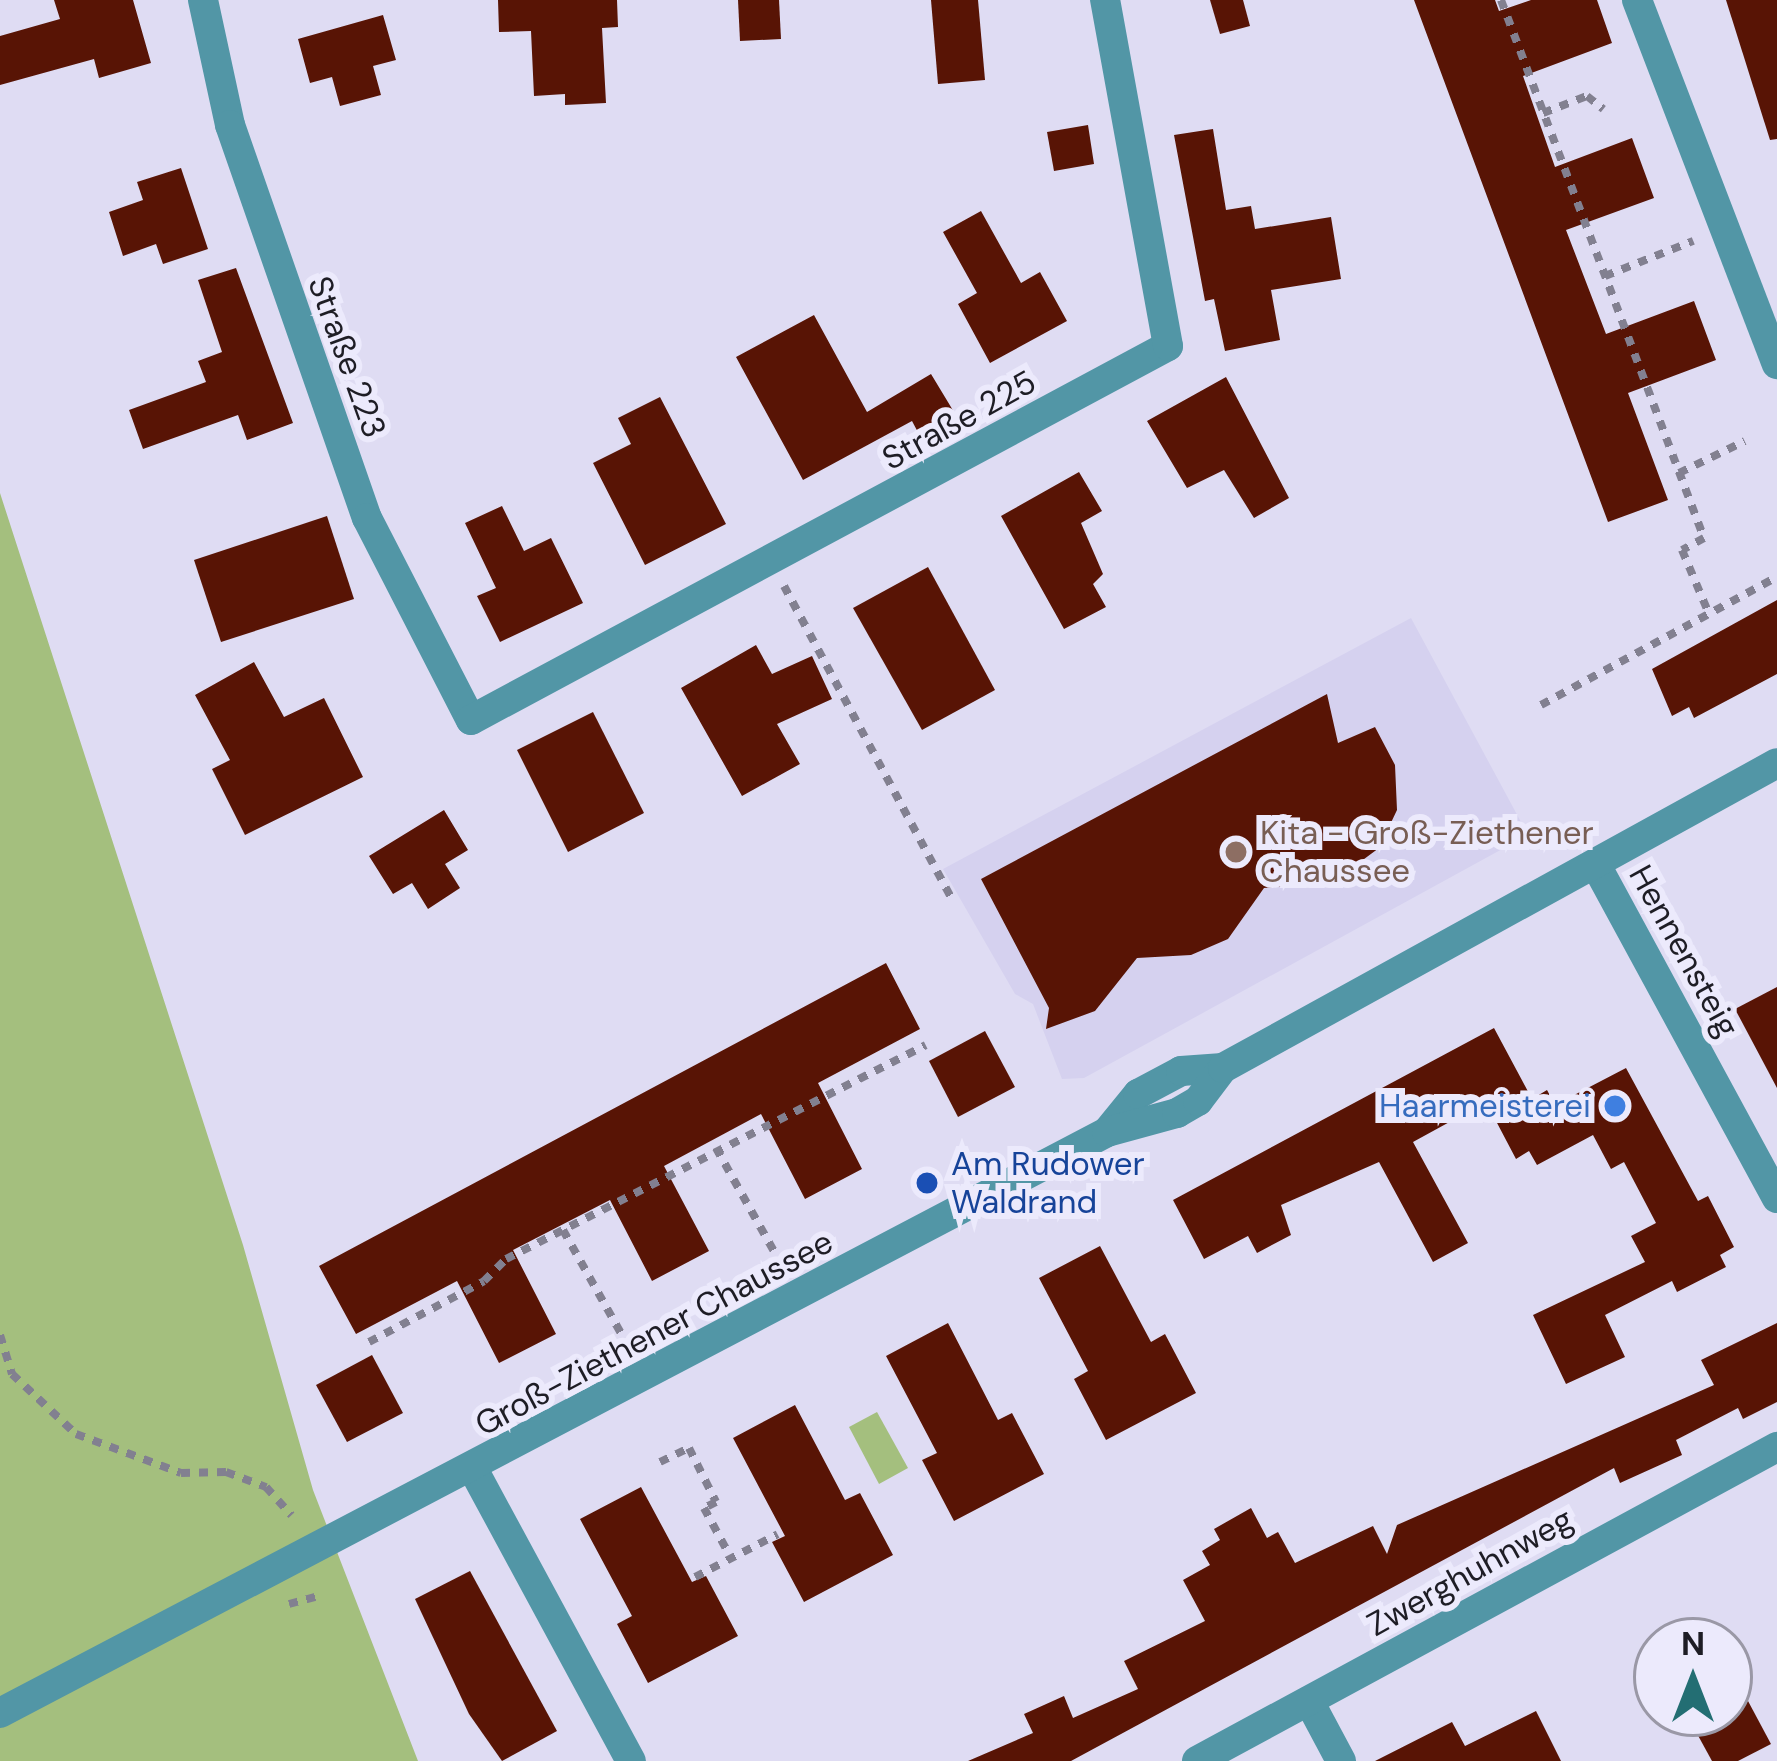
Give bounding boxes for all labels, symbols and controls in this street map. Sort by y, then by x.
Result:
street label: Straße 223 [300,271,394,443]
street label: Straße 225 [875,362,1043,478]
place label: Kita - Groß-Ziethener Chaussee [1260,813,1594,891]
marker: Kita - Groß-Ziethener Chaussee [1223,839,1249,865]
street label: Hennensteig [1621,858,1747,1044]
place label: Haarmeisterei [1379,1086,1591,1126]
marker: Haarmeisterei [1602,1093,1628,1119]
place label: Am Rudower Waldrand [951,1144,1145,1222]
marker: Am Rudower Waldrand [914,1170,940,1196]
street label: Groß-Ziethener Chaussee [468,1222,840,1444]
street label: Zwerghuhnweg [1360,1499,1580,1645]
north arrow [1633,1617,1753,1737]
text: N [1681,1622,1705,1665]

